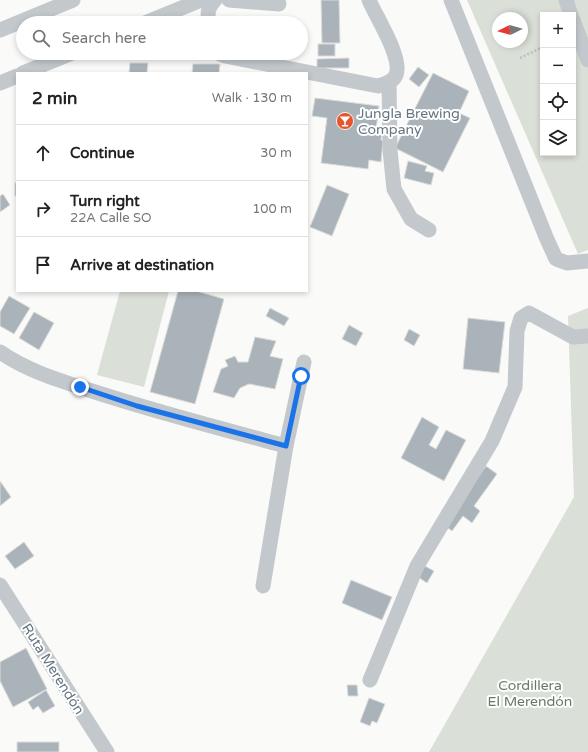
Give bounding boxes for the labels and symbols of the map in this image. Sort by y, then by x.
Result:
north arrow [492,12,528,48]
place label: Jungla Brewing Company [358,105,460,138]
bar icon: Jungla Brewing Company [335,111,355,131]
route start [292,367,310,385]
route end [71,378,89,396]
street label: Ruta Merendón [18,620,88,718]
park label: Cordillera El Merendón [488,677,572,710]

